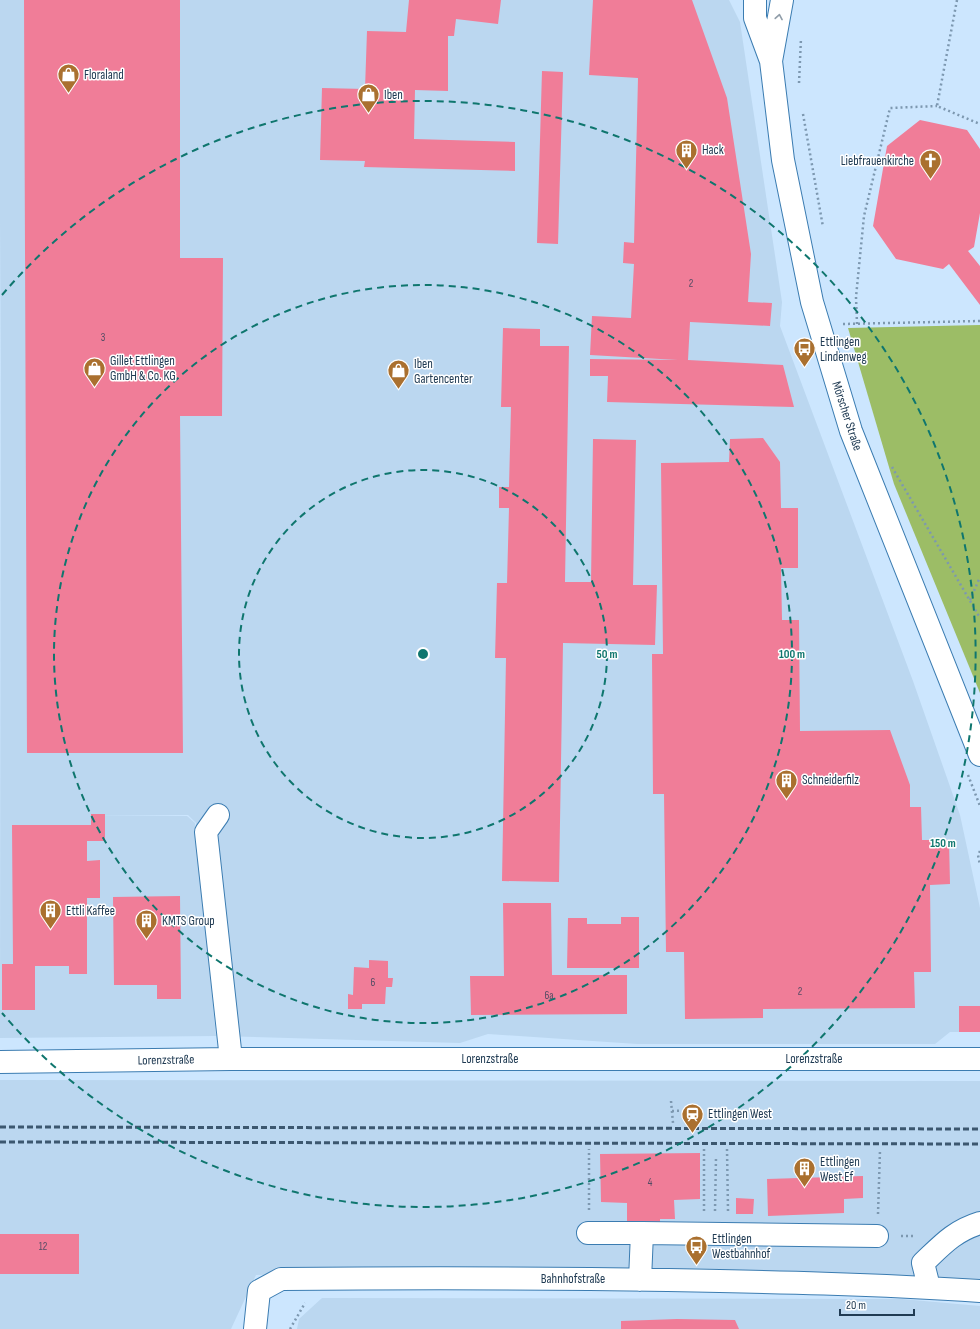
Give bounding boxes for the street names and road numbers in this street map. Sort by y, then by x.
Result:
street label: Mörscher Straße [828,379,866,453]
street label: Lorenzstraße [462,1051,518,1067]
street label: Lorenzstraße [786,1051,842,1067]
street label: Lorenzstraße [137,1052,195,1068]
street label: Bahnhofstraße [541,1271,605,1287]

